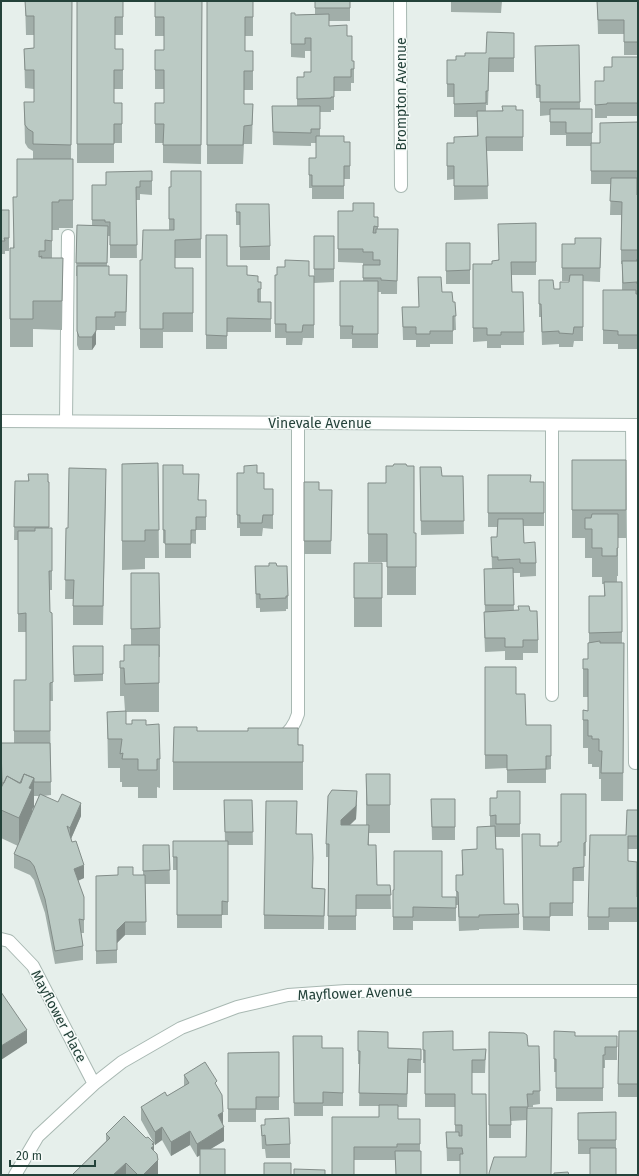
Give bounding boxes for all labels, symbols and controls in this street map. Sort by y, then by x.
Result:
street label: Brompton Avenue [393,37,410,151]
street label: Vinevale Avenue [268,415,372,432]
street label: Mayflower Place [27,967,90,1065]
street label: Mayflower Avenue [297,983,413,1004]
scale bar [10,1142,95,1168]
text: 20 m [16,1149,42,1163]

